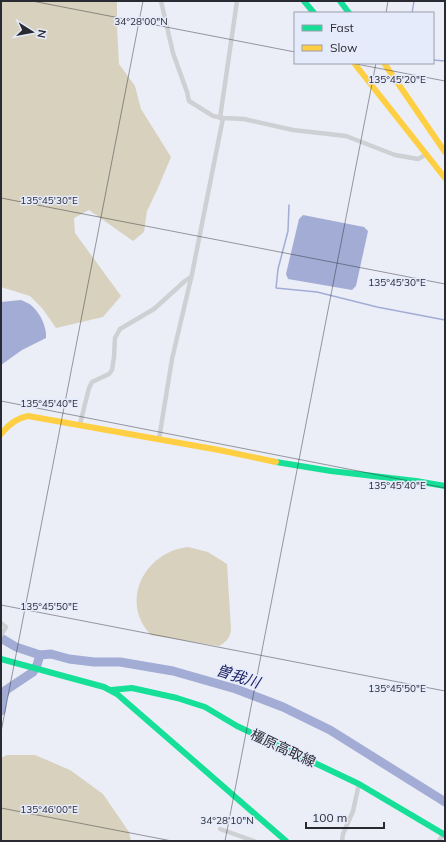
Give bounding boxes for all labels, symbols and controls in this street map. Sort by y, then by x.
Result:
north arrow [12,12,52,52]
legend [294,12,434,64]
text: 34°28'00"N [114,15,168,28]
text: Fast [330,20,354,35]
text: N [34,28,49,39]
text: Slow [330,40,358,55]
text: 135°45'20"E [368,73,426,86]
text: 135°45'30"E [20,194,78,207]
text: 135°45'30"E [368,276,426,289]
text: 135°45'40"E [20,397,78,410]
text: 135°45'40"E [368,479,426,492]
text: 135°45'50"E [20,600,78,613]
water label: 曽我川 [214,660,264,693]
text: 135°45'50"E [368,682,426,695]
street label: 橿原高取線 [247,725,319,771]
text: 135°46'00"E [20,803,78,816]
scale bar [306,804,384,830]
text: 100 m [312,810,347,825]
text: 34°28'10"N [200,814,254,827]

